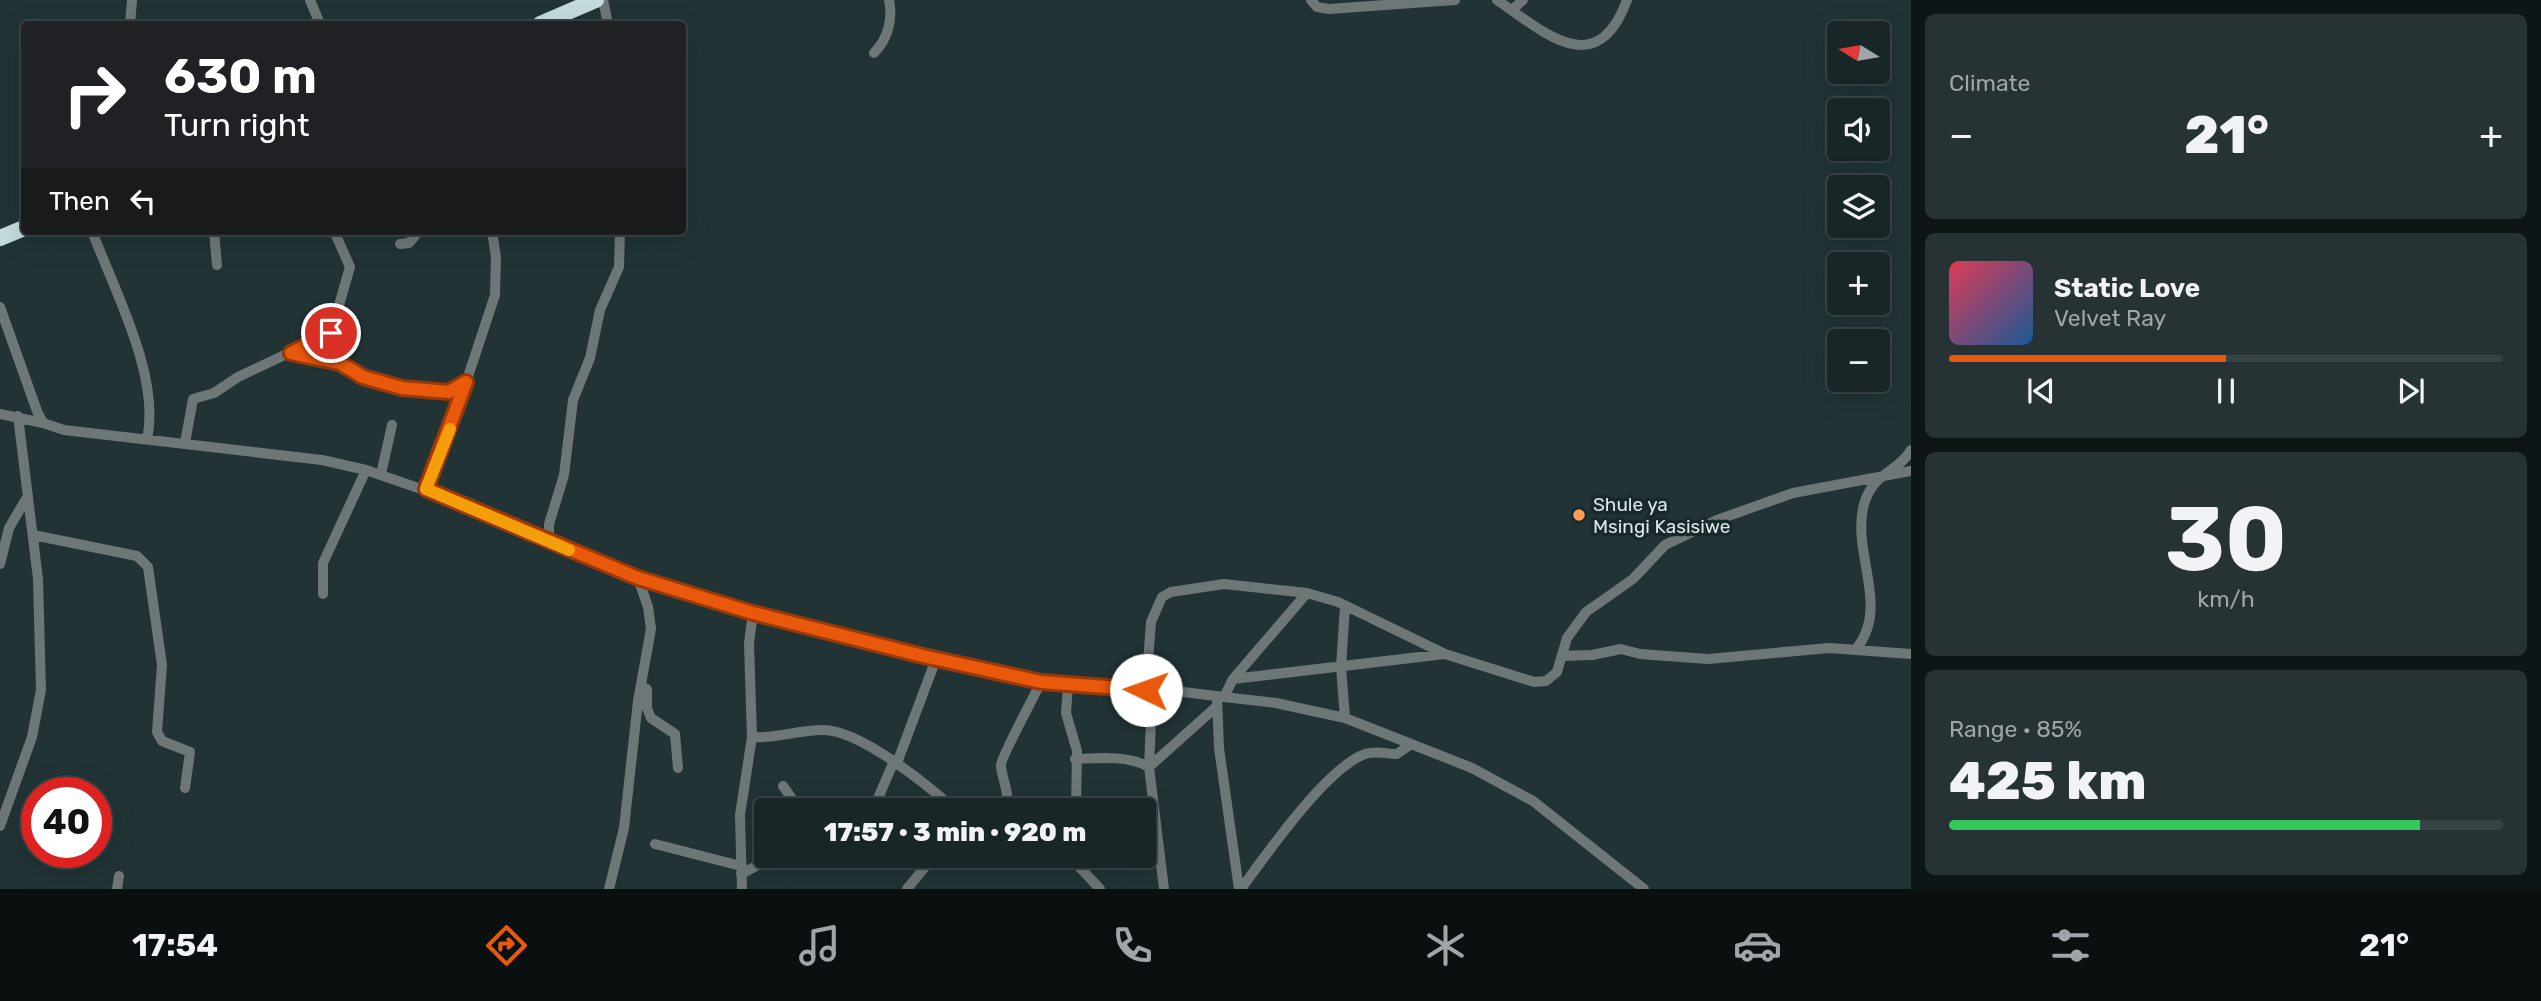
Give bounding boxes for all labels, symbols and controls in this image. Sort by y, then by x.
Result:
north arrow [1827,21,1890,84]
map controls [1827,21,1890,392]
text: 630 m [164,47,317,105]
icon: right [49,49,140,140]
text: Climate [1949,69,2030,97]
button: sound [1827,98,1890,161]
text: 21° [2184,104,2269,166]
text: Turn right [164,106,309,144]
text: − [1949,112,1974,158]
text: + [2479,112,2503,158]
button: layers [1827,175,1890,238]
icon: left [124,182,162,220]
text: Then [49,186,110,217]
button: + [1827,252,1890,315]
text: Static Love [2054,273,2200,304]
pin [301,303,361,363]
text: Velvet Ray [2054,304,2166,332]
icon: arrive [312,314,350,352]
button: − [1827,329,1890,392]
icon: previous [2022,372,2060,410]
icon: pause [2207,372,2245,410]
icon: next [2392,372,2430,410]
text: 30 [2165,485,2287,593]
place label: Shule ya Msingi Kasisiwe [1593,493,1730,538]
marker: Shule ya Msingi Kasisiwe [1571,507,1587,523]
text: km/h [2197,585,2255,613]
position arrow [1109,653,1183,727]
text: Range · 85% [1949,715,2082,743]
text: 425 km [1949,750,2146,812]
speed limit sign: 40 [21,777,112,868]
text: 17:57 · 3 min · 920 m [824,817,1086,848]
icon: directions [482,921,531,970]
icon: music [795,921,844,970]
icon: phone [1108,921,1157,970]
icon: climate [1421,921,1470,970]
icon: car [1733,921,1782,970]
icon: filters [2046,921,2095,970]
text: 17:54 [132,926,218,964]
text: 21° [2359,926,2409,964]

